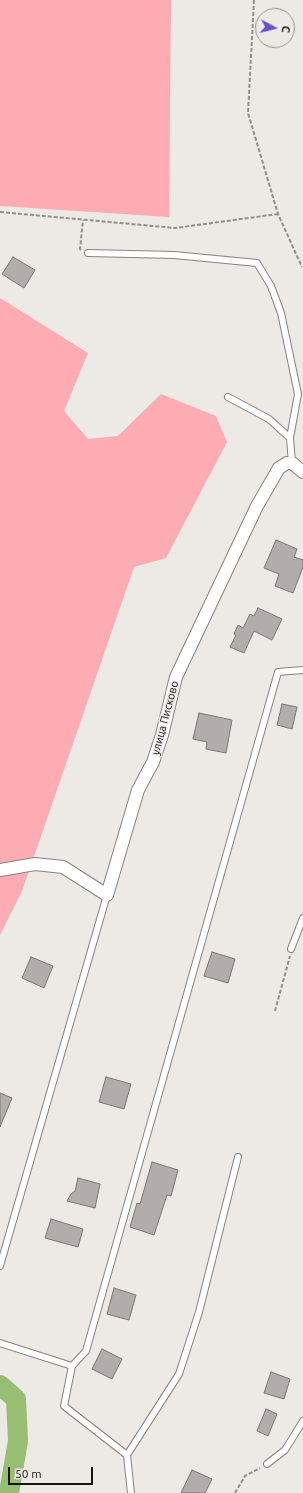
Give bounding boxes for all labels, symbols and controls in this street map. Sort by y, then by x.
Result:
north arrow [255,8,295,48]
text: С [280,25,292,34]
street label: улица Писково [149,679,181,757]
scale bar [10,1459,95,1485]
text: 50 m [15,1467,42,1480]

